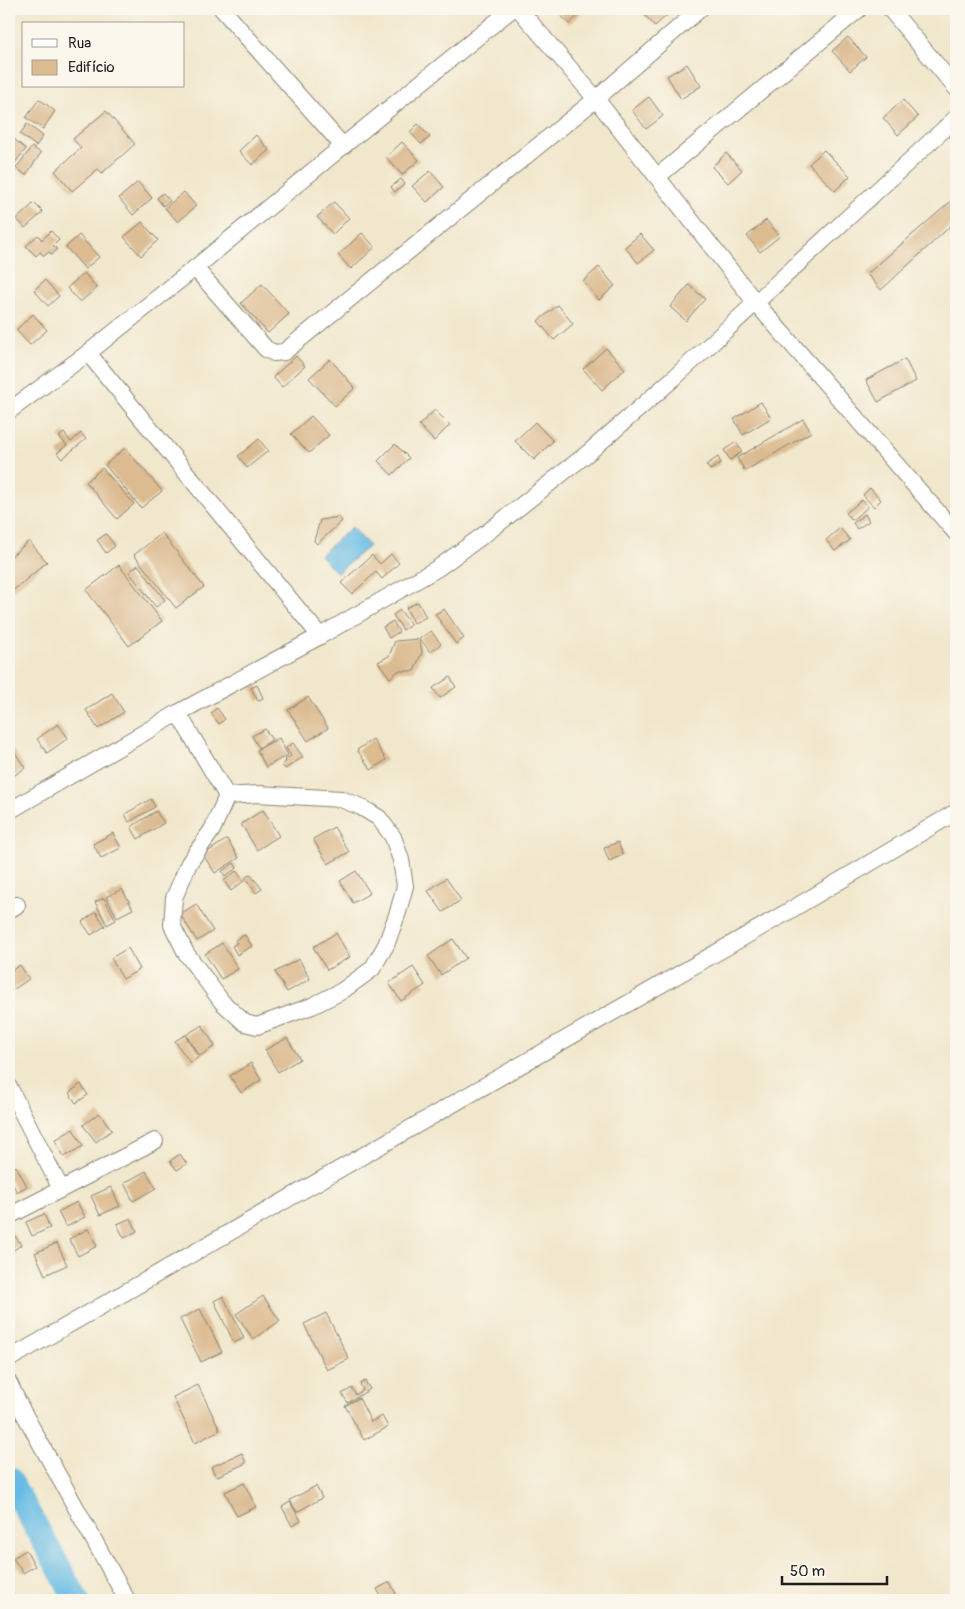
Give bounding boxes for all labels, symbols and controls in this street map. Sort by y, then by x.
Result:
legend [22,22,185,88]
text: Rua [68,34,91,53]
text: Edifício [68,58,114,77]
scale bar [782,1554,888,1586]
text: 50 m [790,1562,825,1581]

